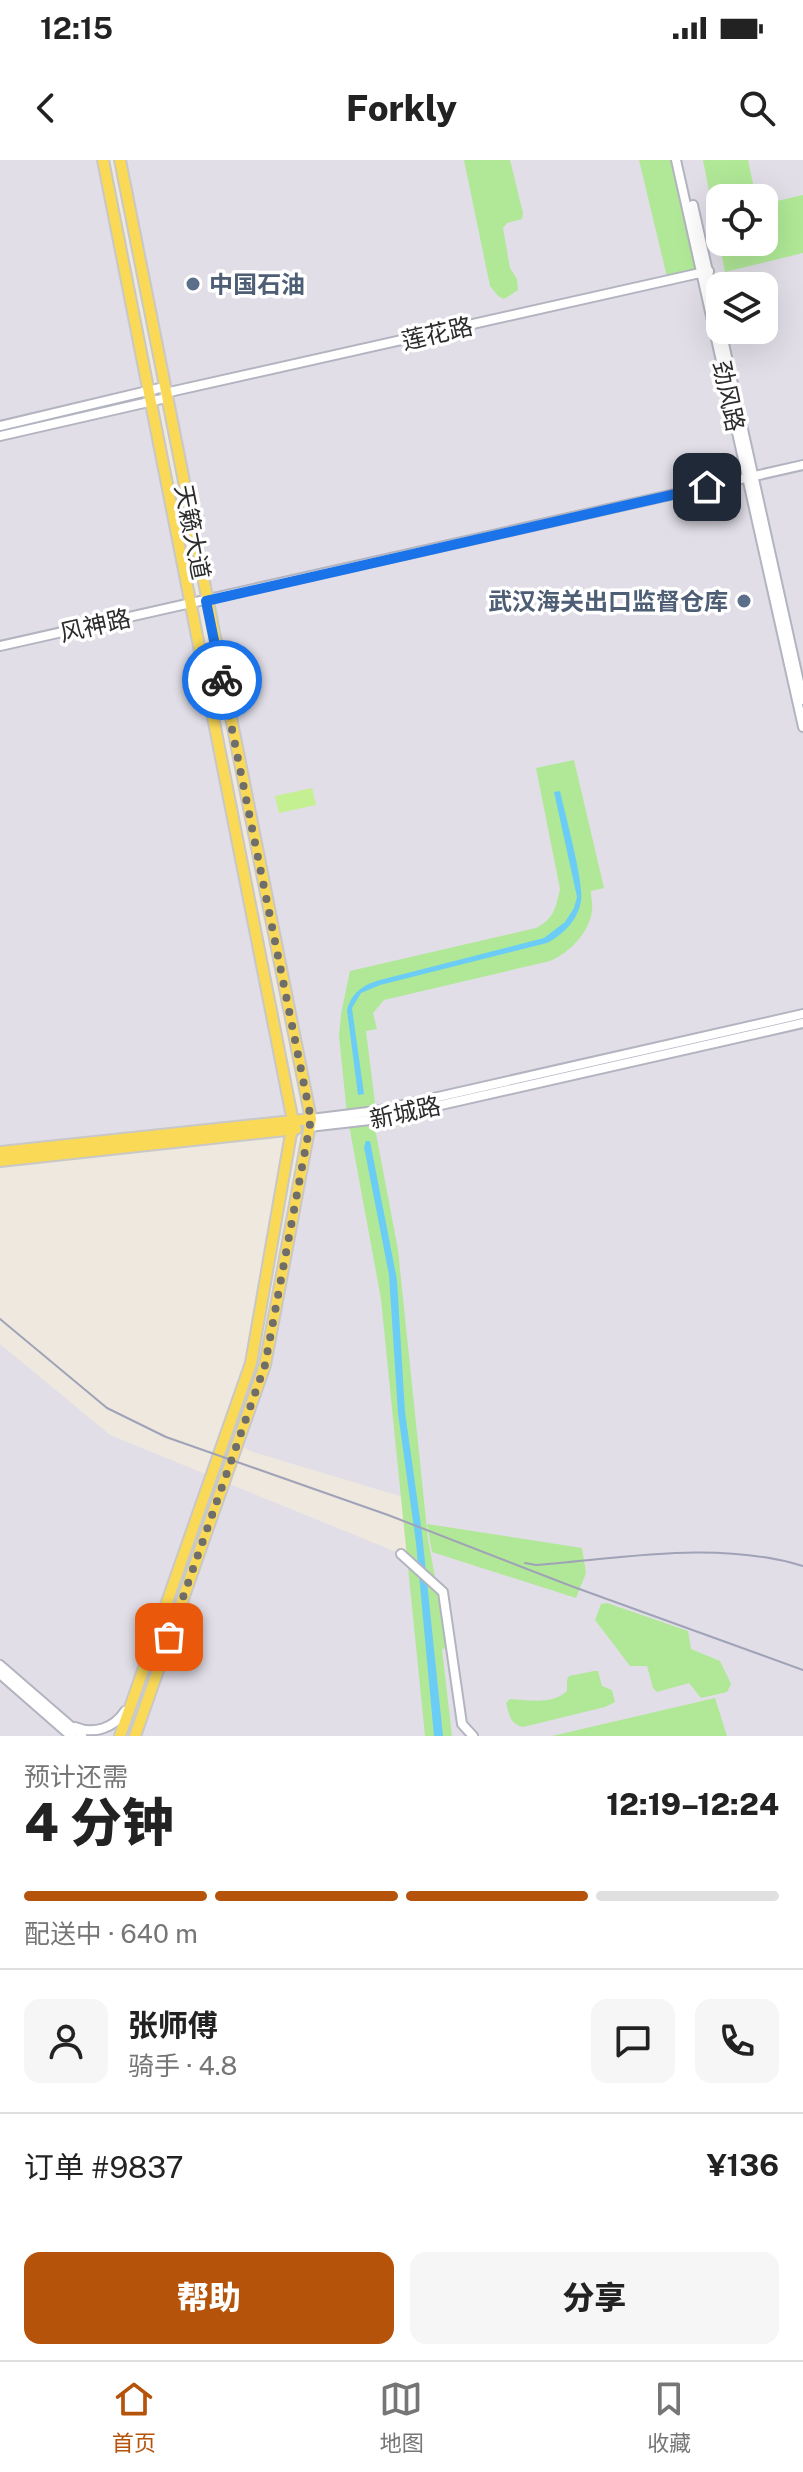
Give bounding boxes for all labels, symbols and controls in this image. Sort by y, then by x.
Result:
text: 12:15 [40,10,113,46]
icon: back [24,86,68,130]
icon: search [735,86,779,130]
text: Forkly [346,87,457,129]
map controls [706,184,778,344]
button: locate [706,184,778,256]
place label: 中国石油 [209,270,305,298]
button: layers [706,272,778,344]
marker: 中国石油 [184,275,202,293]
street label: 莲花路 [399,311,475,355]
street label: 劲风路 [708,358,750,434]
pin [673,453,741,521]
icon: home [685,465,729,509]
street label: 天籁大道 [170,482,216,582]
place label: 武汉海关出口监督仓库 [488,587,728,615]
marker: 武汉海关出口监督仓库 [735,592,753,610]
street label: 风神路 [57,603,133,647]
courier [182,640,262,720]
icon: bike [200,658,244,702]
street label: 新城路 [367,1091,443,1133]
pin [135,1603,203,1671]
icon: bag [147,1615,191,1659]
text: 预计还需 [24,1761,128,1792]
text: 12:19–12:24 [606,1786,779,1822]
text: 4 分钟 [24,1792,174,1853]
text: 配送中 · 640 m [24,1918,198,1949]
button: person [24,1999,108,2083]
button: chat [591,1999,675,2083]
button: phone [695,1999,779,2083]
text: 张师傅 [128,2007,218,2043]
text: 骑手 · 4.8 [128,2050,237,2081]
text: ¥136 [707,2147,779,2183]
text: 订单 #9837 [24,2149,184,2185]
button: 帮助 [24,2252,394,2344]
button: 分享 [410,2252,779,2344]
tab: 首页 [112,2377,156,2457]
tab: 地图 [379,2377,423,2457]
tab: 收藏 [647,2377,691,2457]

